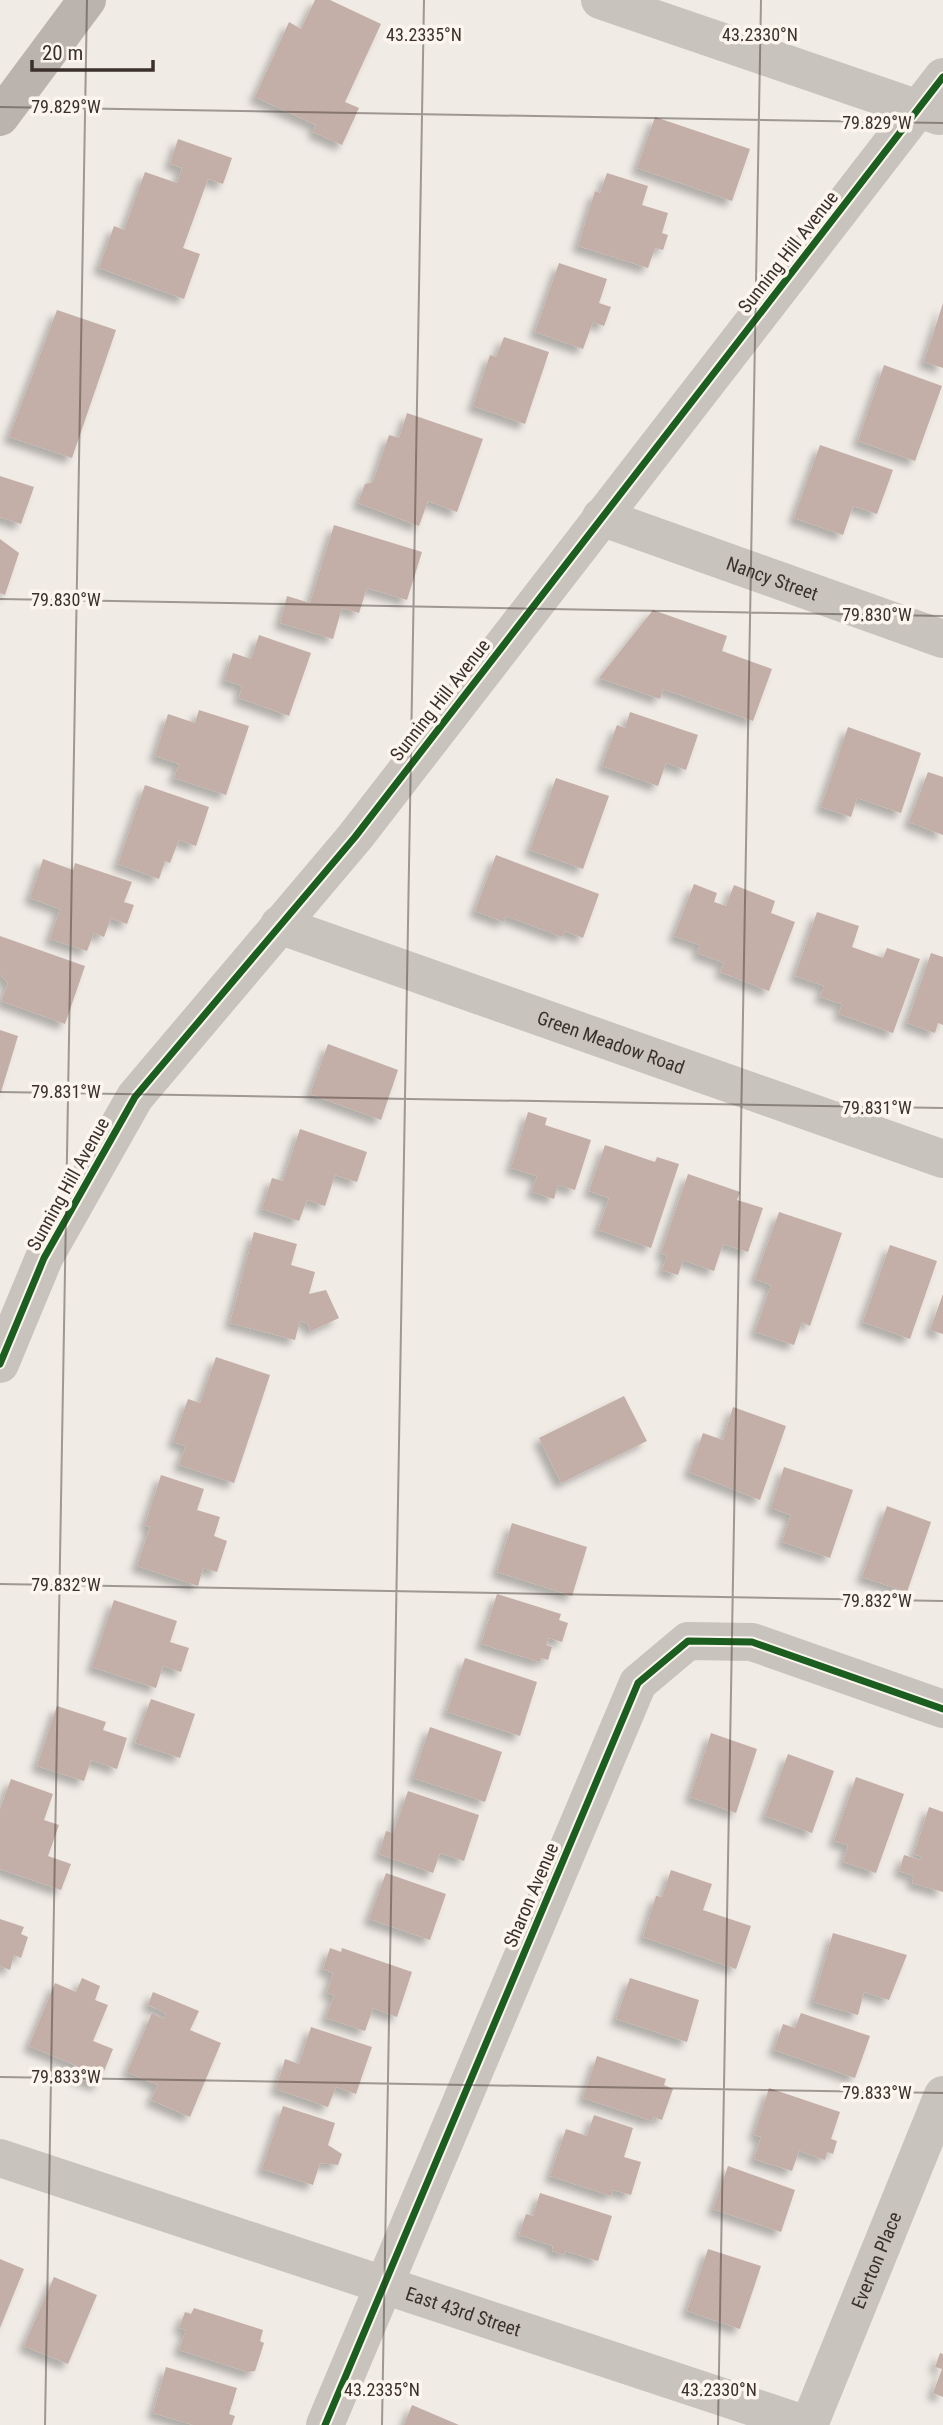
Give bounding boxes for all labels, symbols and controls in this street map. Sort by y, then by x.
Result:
text: 43.2335°N [386,24,462,45]
text: 43.2330°N [722,24,798,45]
scale bar [32,28,152,72]
text: 20 m [42,41,83,65]
text: 79.829°W [31,96,101,117]
text: 79.829°W [842,112,912,133]
street label: Sunning Hill Avenue [733,186,843,318]
street label: Nancy Street [723,551,821,605]
text: 79.830°W [31,589,101,610]
text: 79.830°W [842,604,912,625]
street label: Sunning Hill Avenue [385,634,495,766]
street label: Green Meadow Road [534,1005,688,1079]
text: 79.831°W [31,1081,101,1102]
text: 79.831°W [842,1097,912,1118]
street label: Sunning Hill Avenue [22,1113,114,1255]
text: 79.832°W [31,1574,101,1595]
text: 79.832°W [842,1590,912,1611]
street label: Sharon Avenue [499,1839,563,1951]
text: 79.833°W [31,2066,101,2087]
text: 79.833°W [842,2082,912,2103]
street label: Everton Place [846,2208,906,2312]
street label: East 43rd Street [403,2282,524,2341]
text: 43.2335°N [344,2379,420,2400]
text: 43.2330°N [681,2379,757,2400]

